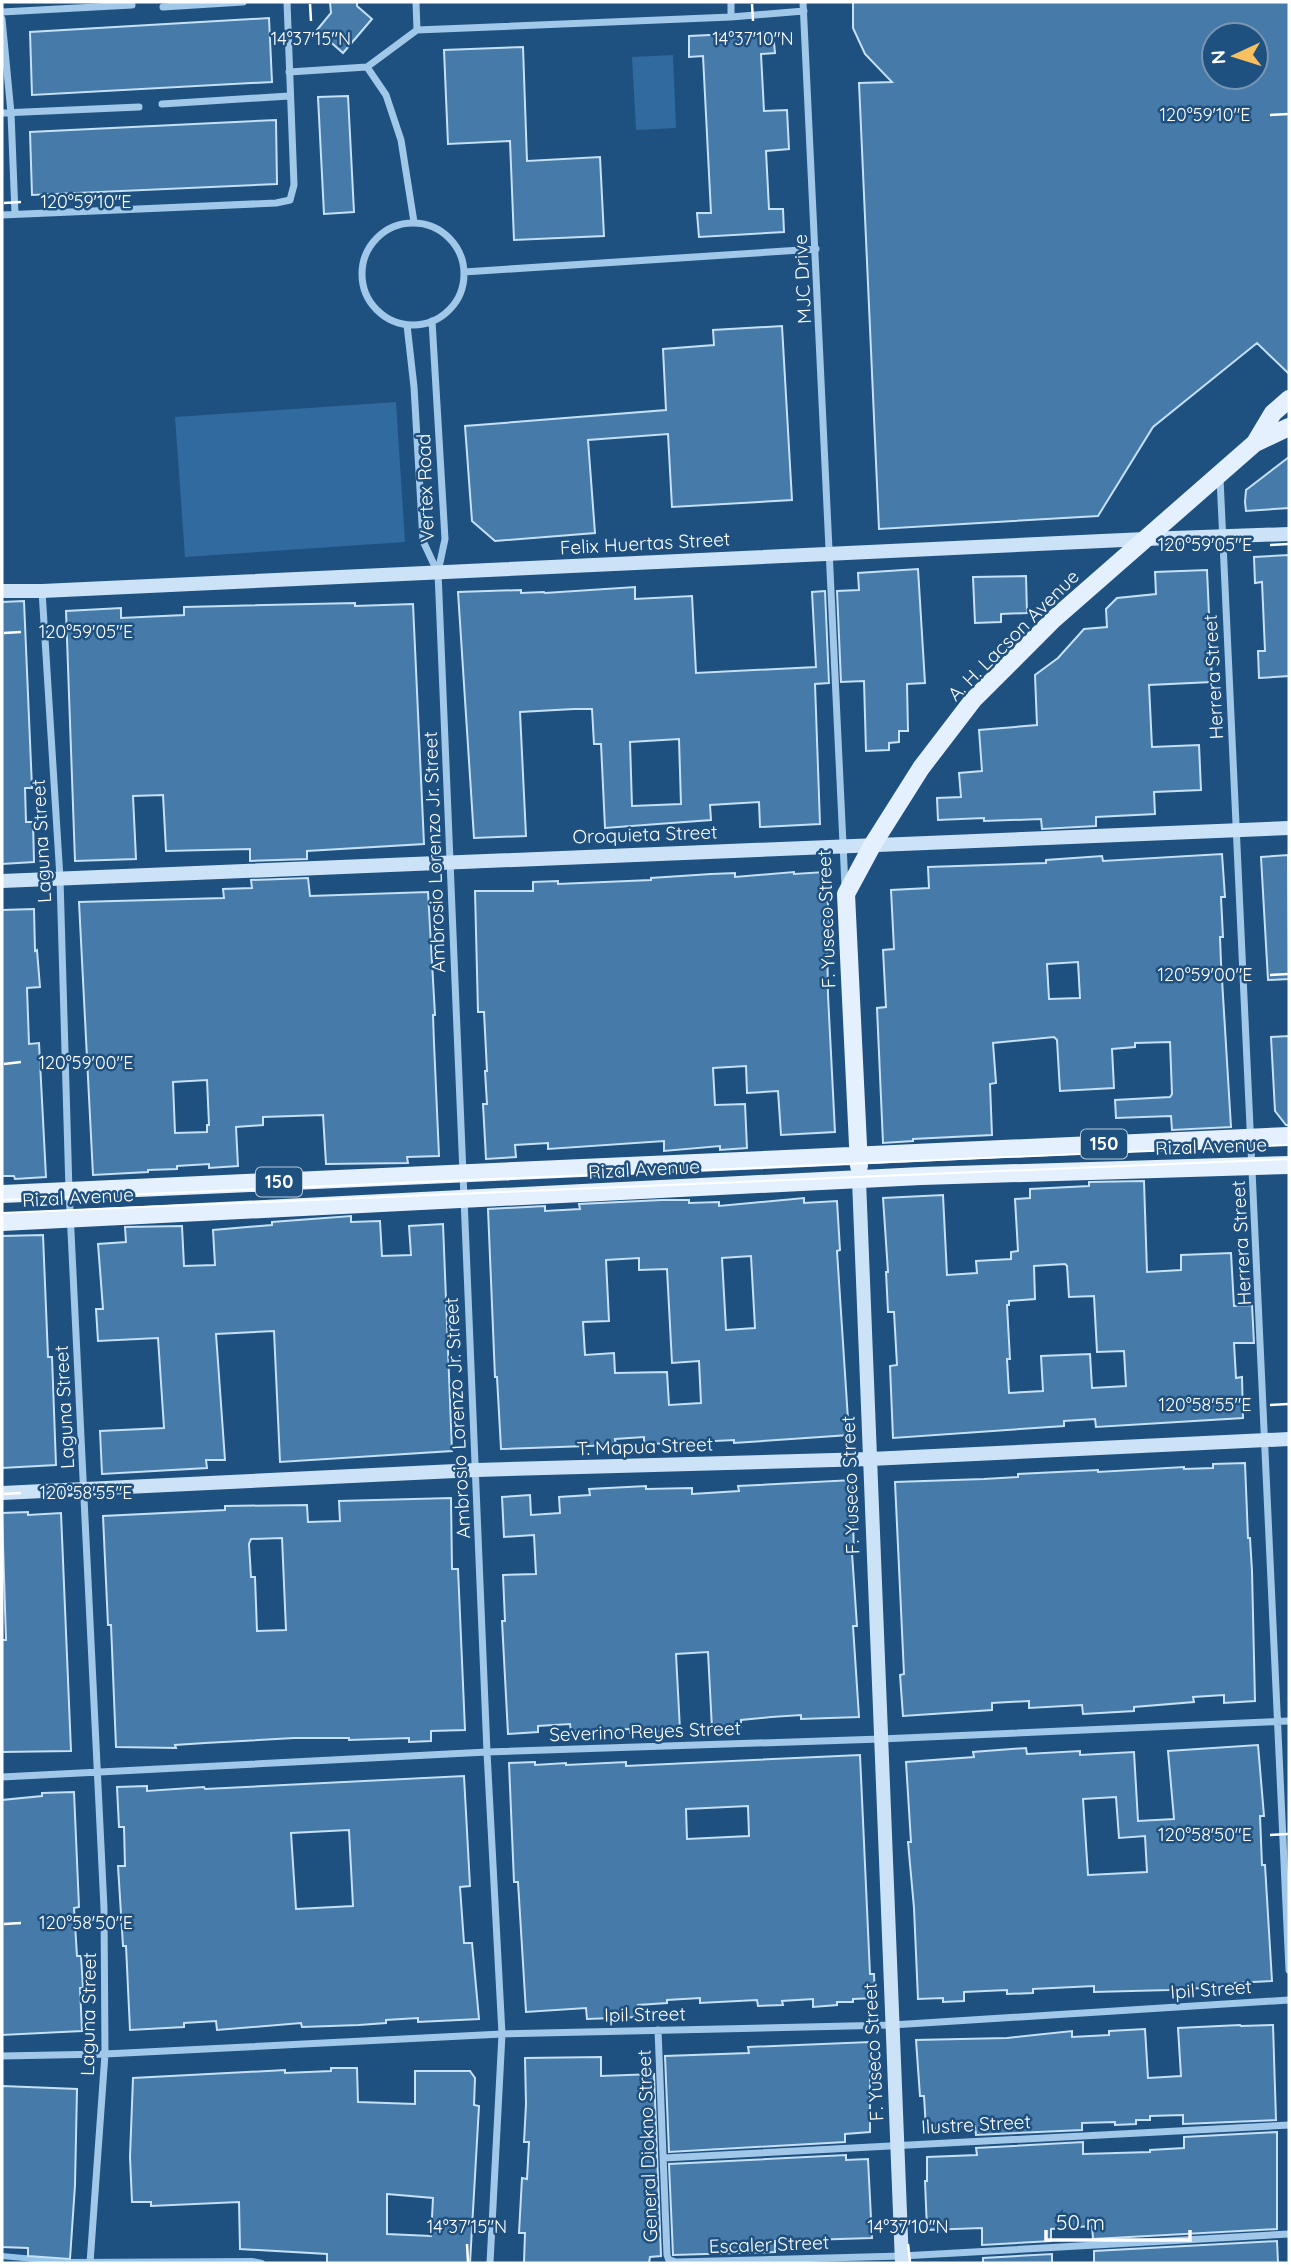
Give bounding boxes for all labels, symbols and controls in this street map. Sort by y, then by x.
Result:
north arrow [1200,21,1270,91]
text: 14°37'15"N [271,27,351,50]
text: 14°37'10"N [712,27,794,50]
text: N [1206,49,1230,65]
text: 120°59'10"E [1159,103,1251,126]
text: 120°59'10"E [40,190,132,213]
street label: MJC Drive [788,233,816,325]
street label: Vertex Road [411,433,439,543]
street label: Felix Huertas Street [559,527,731,559]
text: 120°59'05"E [1158,533,1252,556]
street label: A. H. Lacson Avenue [942,564,1084,706]
street label: Herrera Street [1198,614,1228,740]
text: 120°59'05"E [39,620,133,643]
street label: Ambrosio Lorenzo Jr. Street [418,731,450,973]
street label: Laguna Street [26,779,56,903]
street label: Oroquieta Street [572,819,718,849]
street label: F. Yuseco Street [812,849,840,989]
text: 120°59'00"E [1157,963,1253,986]
text: 120°59'00"E [38,1051,134,1074]
road number: 150 [1081,1129,1127,1158]
street label: Rizal Avenue [1155,1132,1267,1160]
street label: Rizal Avenue [587,1154,701,1184]
road number: 150 [256,1168,302,1196]
street label: Herrera Street [1226,1180,1256,1306]
street label: Rizal Avenue [21,1182,135,1212]
street label: Ambrosio Lorenzo Jr. Street [439,1297,475,1539]
street label: Laguna Street [49,1345,79,1469]
text: 120°58'55"E [1158,1393,1252,1416]
street label: F. Yuseco Street [836,1415,864,1555]
street label: T. Mapua Street [576,1432,714,1460]
text: 120°58'55"E [39,1481,133,1504]
street label: Severino Reyes Street [549,1716,741,1746]
text: 120°58'50"E [1158,1823,1252,1846]
text: 120°58'50"E [39,1911,133,1934]
street label: Laguna Street [75,1952,101,2076]
street label: Ipil Street [1169,1974,1253,2004]
street label: F. Yuseco Street [857,1982,889,2122]
street label: Ipil Street [604,2001,686,2027]
street label: General Diokno Street [632,2049,662,2243]
street label: Ilustre Street [920,2109,1032,2139]
scale bar [1046,2198,1190,2242]
text: 50 m [1056,2209,1105,2235]
text: 14°37'15"N [427,2215,507,2238]
text: 14°37'10"N [867,2215,949,2238]
street label: Escaler Street [708,2230,830,2258]

